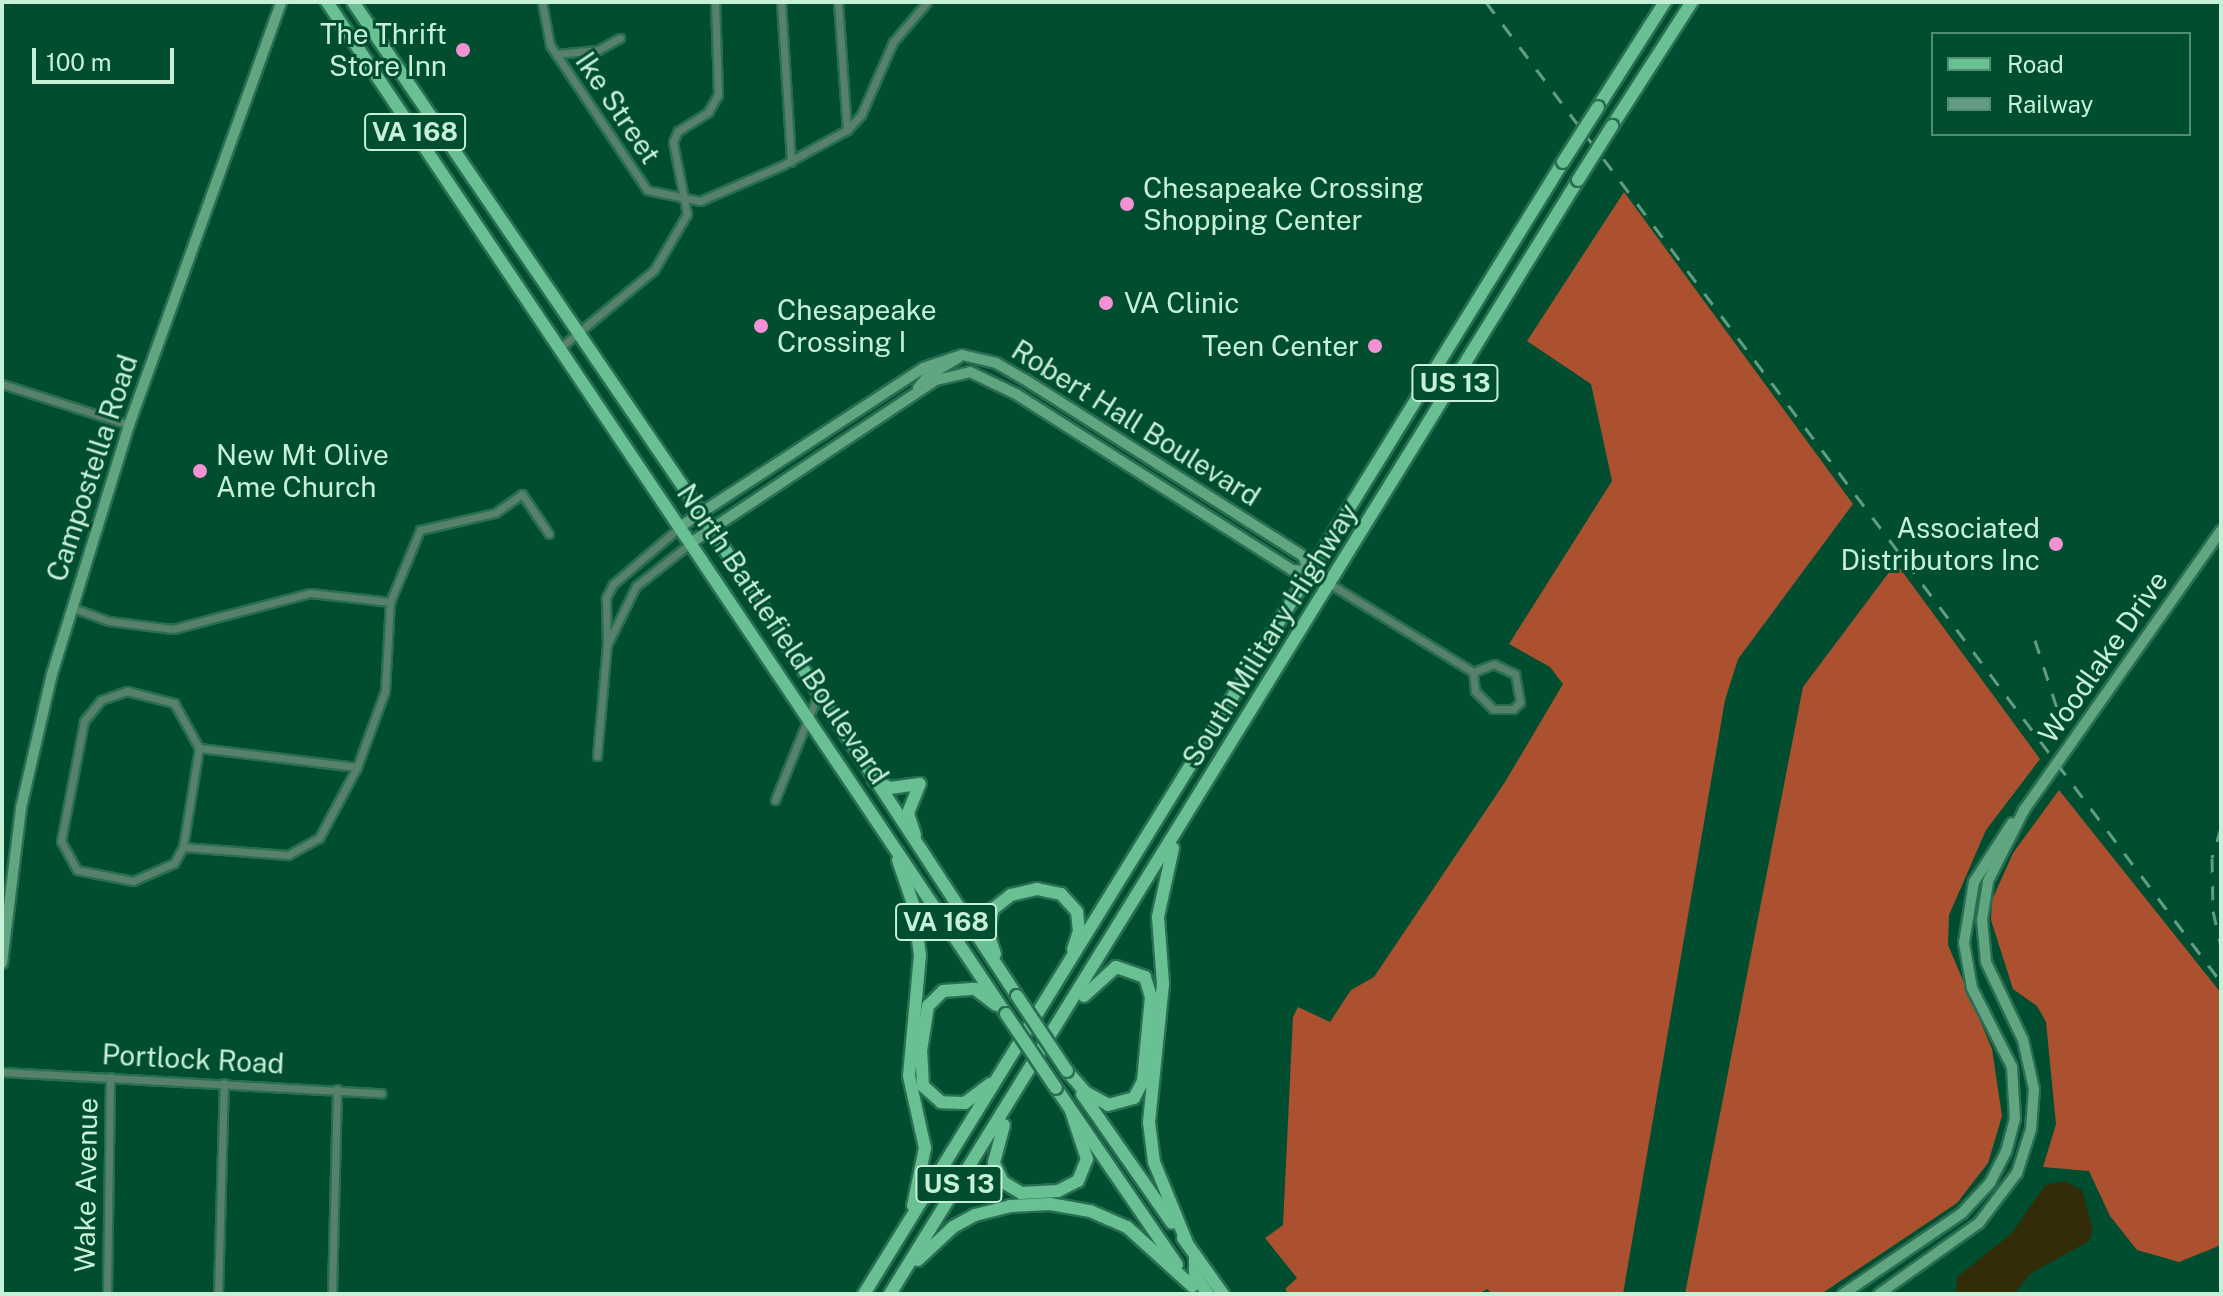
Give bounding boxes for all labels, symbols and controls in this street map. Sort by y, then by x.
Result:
place label: The Thrift Store Inn [320,17,447,83]
scale bar [36,32,178,82]
legend [1931,32,2191,136]
marker: The Thrift Store Inn [454,41,472,59]
street label: Ike Street [568,46,668,170]
text: 100 m [46,48,112,76]
text: Road [2007,50,2064,78]
text: Railway [2007,90,2093,118]
road number: VA 168 [363,110,467,154]
place label: Chesapeake Crossing Shopping Center [1143,171,1424,237]
marker: Chesapeake Crossing Shopping Center [1118,195,1136,213]
place label: VA Clinic [1124,286,1239,320]
marker: VA Clinic [1095,292,1117,314]
place label: Chesapeake Crossing I [777,293,937,359]
marker: Chesapeake Crossing I [752,317,770,335]
place label: Teen Center [1202,329,1359,363]
street label: Robert Hall Boulevard [1006,333,1266,513]
marker: Teen Center [1366,337,1384,355]
street label: Campostella Road [39,350,145,586]
road number: US 13 [1411,361,1499,405]
place label: New Mt Olive Ame Church [216,438,389,504]
marker: New Mt Olive Ame Church [191,462,209,480]
street label: North Battlefield Boulevard [670,478,896,790]
street label: South Military Highway [1175,497,1365,773]
place label: Associated Distributors Inc [1840,511,2040,577]
marker: Associated Distributors Inc [2047,535,2065,553]
street label: Woodlake Drive [2031,564,2175,750]
road number: VA 168 [894,900,998,944]
street label: Portlock Road [101,1037,285,1081]
street label: Wake Avenue [68,1097,104,1273]
road number: US 13 [915,1162,1003,1206]

